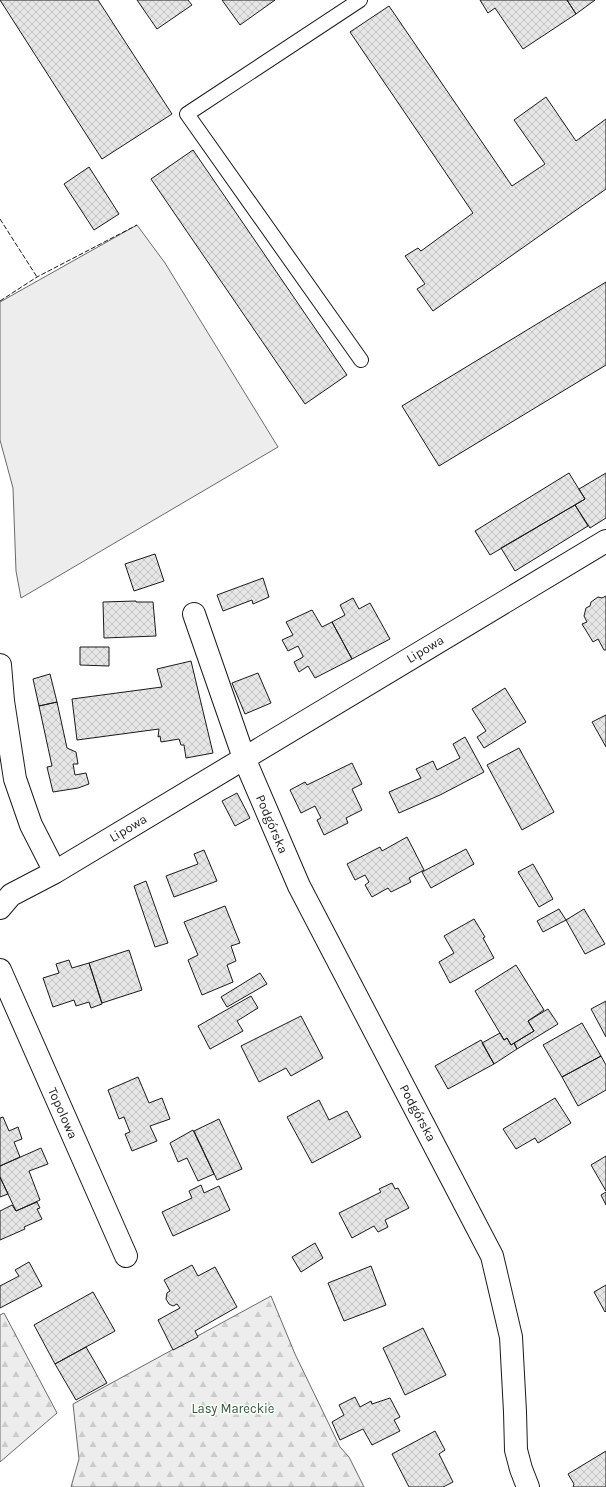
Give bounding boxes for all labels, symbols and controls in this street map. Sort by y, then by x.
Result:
street label: Lipowa [403,632,447,666]
street label: Podgórska [253,792,291,856]
street label: Lipowa [106,811,150,845]
street label: Podgórska [397,1082,439,1144]
street label: Topolowa [45,1085,81,1141]
park label: Lasy Mareckie [191,1401,275,1416]

